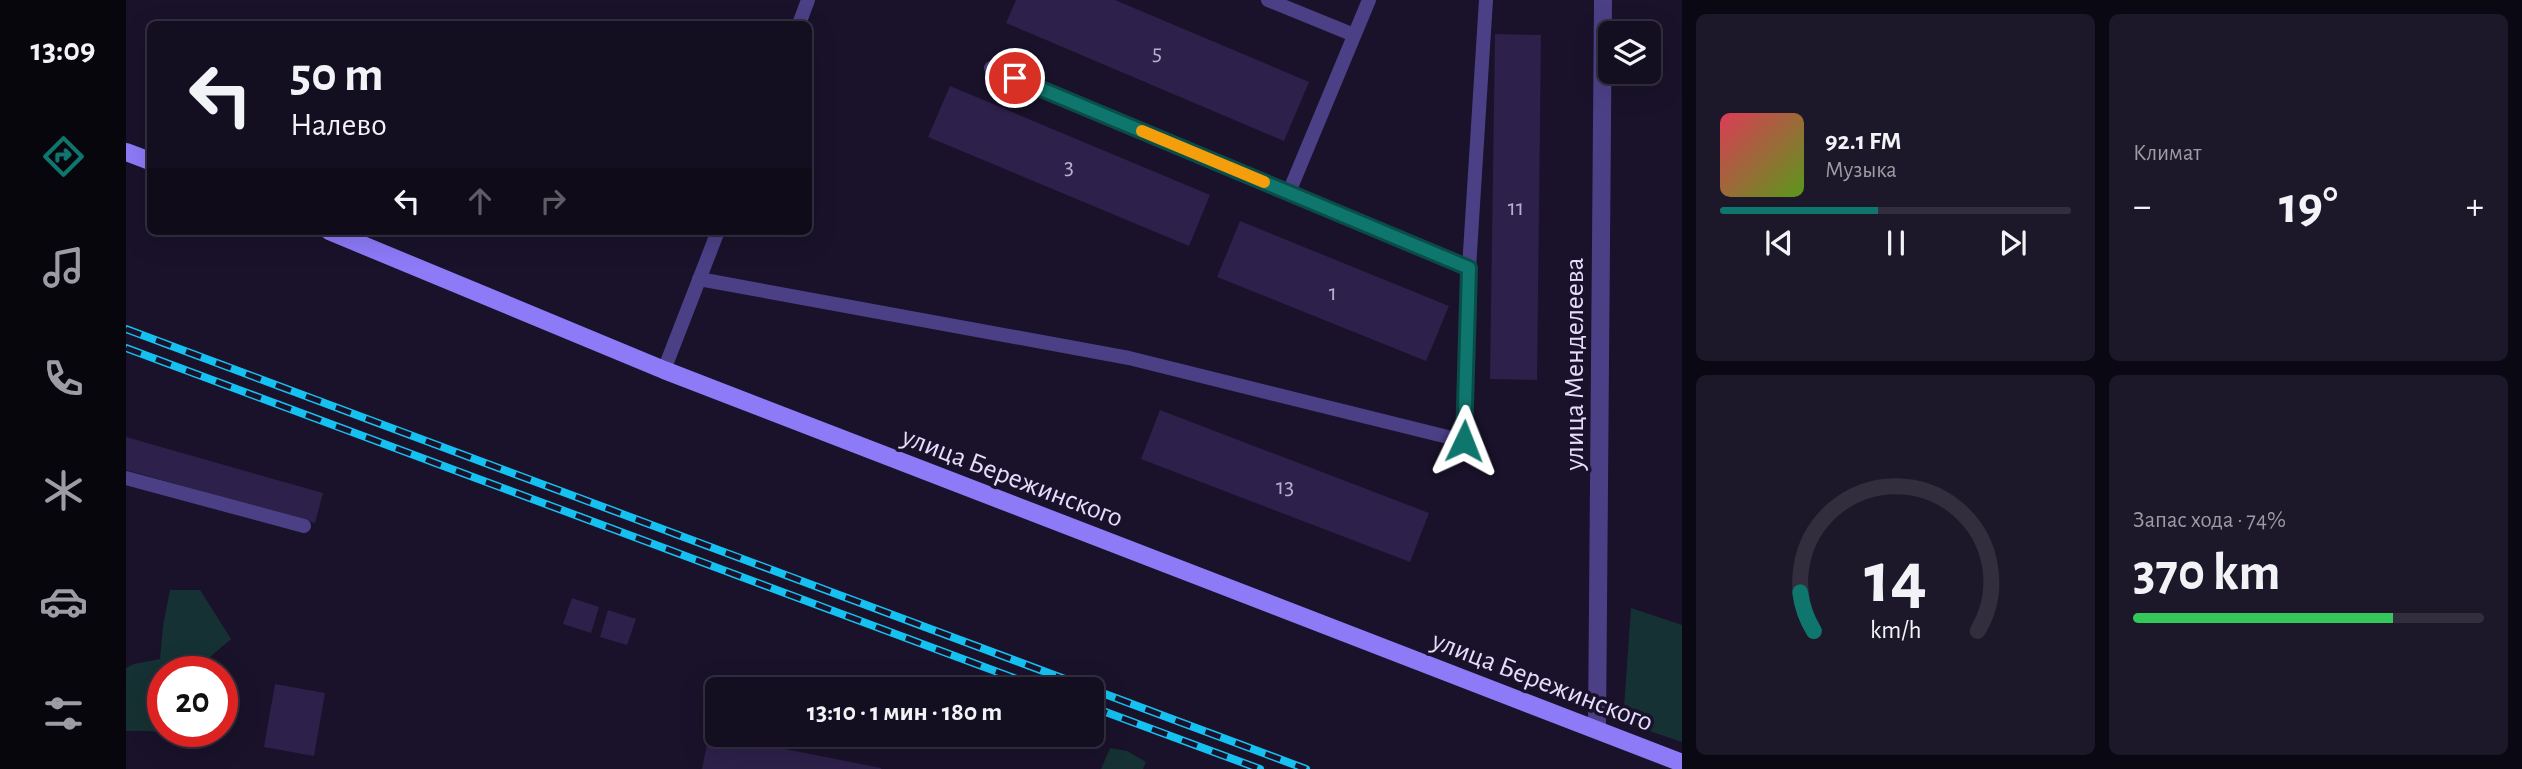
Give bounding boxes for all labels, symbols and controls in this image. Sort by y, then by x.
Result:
map controls [1598,21,1661,84]
button: layers [1598,21,1661,84]
text: 13:09 [31,34,95,66]
house number: 5 [1152,41,1162,65]
pin [985,48,1045,108]
icon: left [175,49,266,140]
text: 50 m [290,51,384,100]
icon: arrive [996,59,1034,97]
text: Налево [290,109,387,141]
text: 92.1 FM [1825,128,1901,154]
icon: directions [39,132,88,181]
text: Климат [2133,142,2202,165]
house number: 3 [1064,155,1074,179]
text: Музыка [1825,159,1897,182]
text: 19° [2279,180,2338,232]
icon: left [388,182,426,220]
icon: ahead [461,182,499,220]
icon: right [534,182,572,220]
text: − [2133,188,2151,226]
text: + [2466,188,2484,226]
house number: 11 [1508,196,1524,220]
icon: previous [1760,224,1798,262]
icon: pause [1877,224,1915,262]
icon: next [1994,224,2032,262]
icon: music [39,243,88,292]
street label: улица Менделеева [1561,257,1589,472]
house number: 1 [1329,281,1337,305]
icon: phone [39,354,88,403]
position arrow [1427,404,1501,478]
street label: улица Бережинского [897,422,1127,533]
icon: climate [39,466,88,515]
house number: 13 [1276,475,1294,499]
text: Запас хода · 74% [2133,509,2286,532]
text: 14 [1864,543,1927,616]
text: 370 km [2133,547,2281,599]
icon: car [39,577,88,626]
text: km/h [1870,618,1921,643]
street label: улица Бережинского [1427,626,1657,737]
speed limit sign: 20 [147,656,238,747]
icon: filters [39,689,88,738]
text: 13:10 · 1 мин · 180 m [807,699,1002,725]

